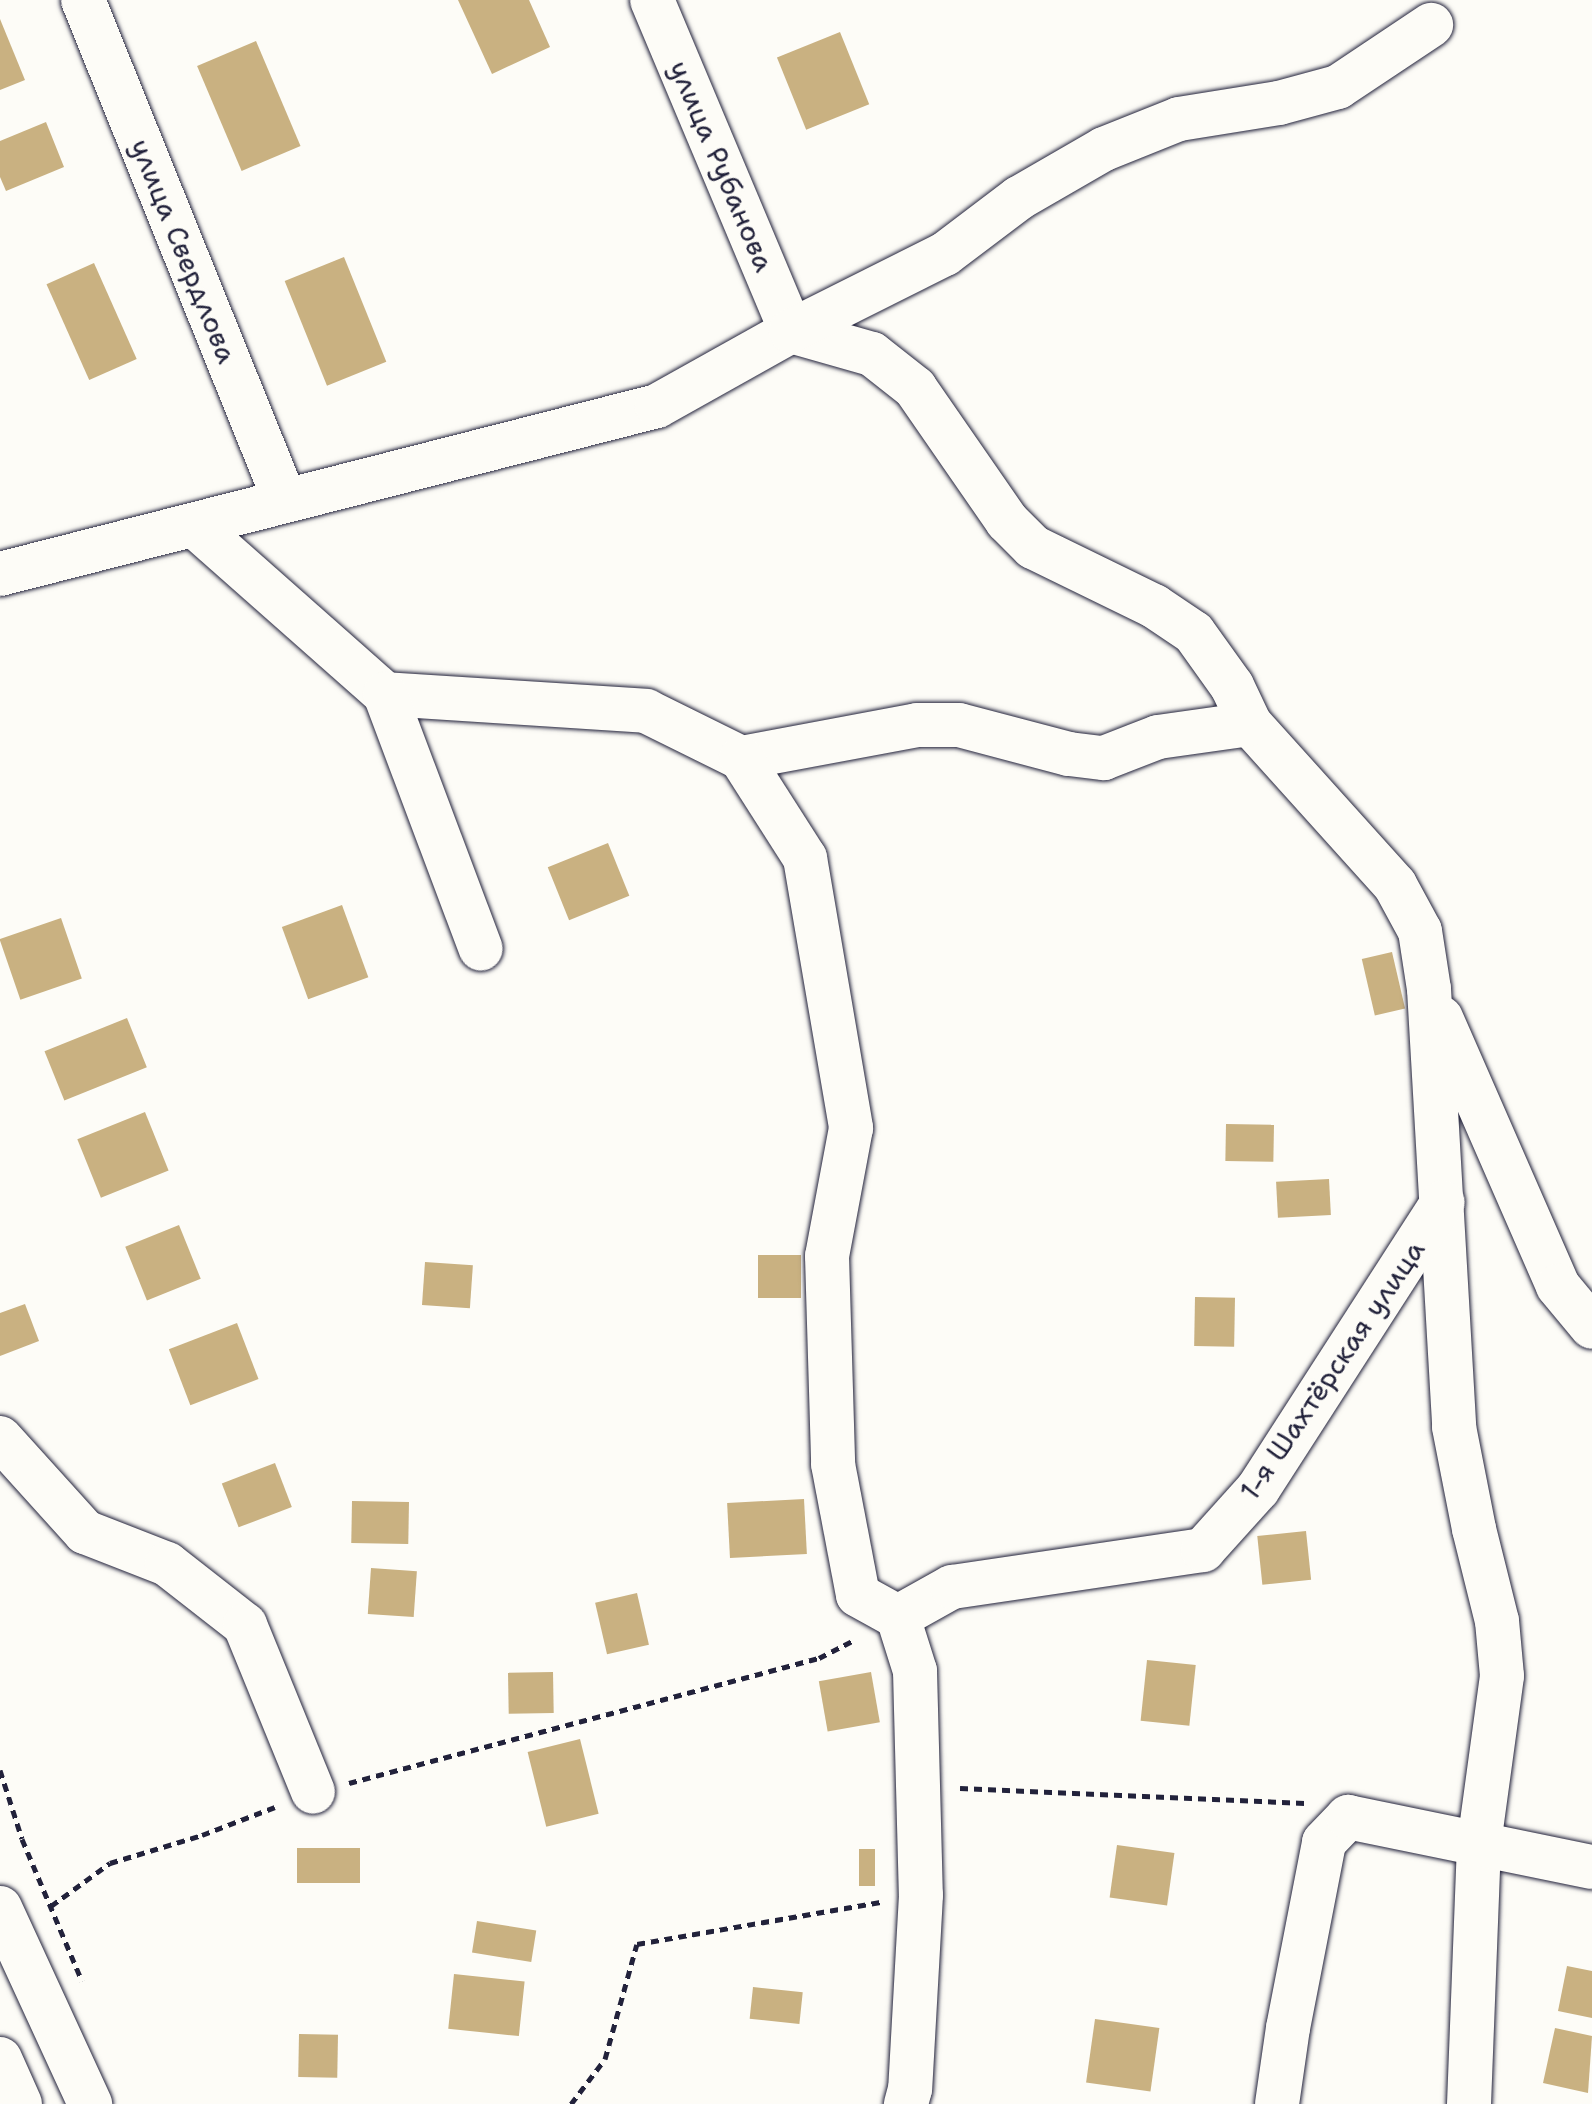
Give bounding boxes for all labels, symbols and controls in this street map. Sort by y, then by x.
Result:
street label: улица Рубанова [662,55,782,277]
street label: улица Свердлова [124,134,244,368]
street label: 1-я Шахтёрская улица [1233,1234,1431,1506]

